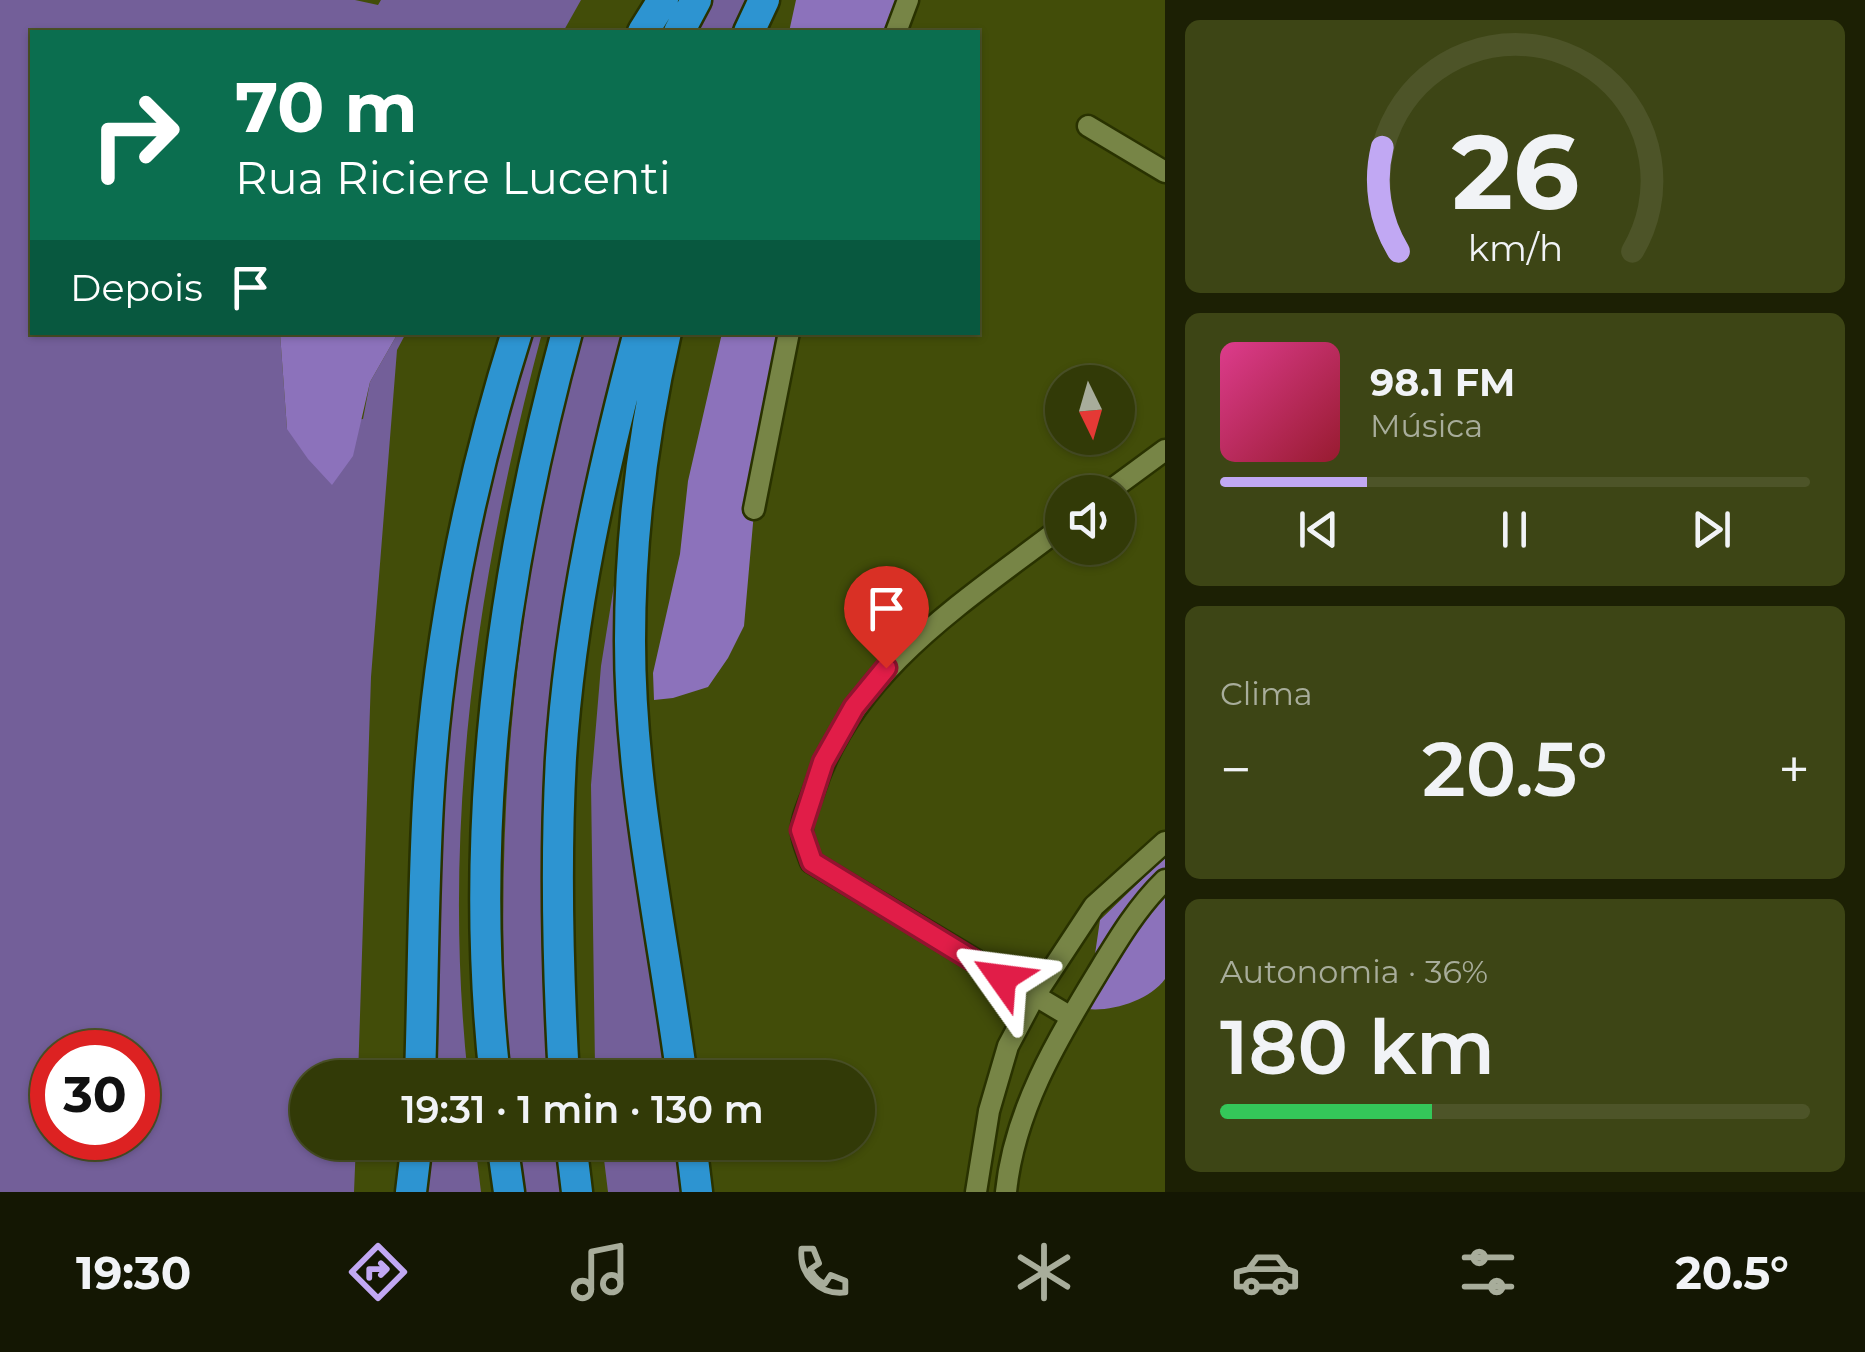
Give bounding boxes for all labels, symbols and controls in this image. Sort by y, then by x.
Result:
text: 70 m [235,64,418,150]
icon: right [70,70,200,200]
text: 26 [1451,108,1579,235]
text: Rua Riciere Lucenti [235,150,671,205]
text: km/h [1467,226,1563,270]
icon: arrive [223,260,278,315]
text: Depois [70,264,203,311]
text: 98.1 FM [1370,359,1515,406]
north arrow [1045,365,1135,455]
map controls [1045,365,1135,565]
text: Música [1370,406,1483,445]
button: sound [1045,475,1135,565]
icon: previous [1291,502,1346,557]
icon: pause [1487,502,1542,557]
icon: next [1684,502,1739,557]
pin [844,566,929,669]
icon: arrive [859,581,914,636]
text: Clima [1220,674,1313,713]
text: 20.5° [1422,723,1608,815]
text: − [1220,736,1252,803]
text: + [1778,736,1810,803]
position arrow [950,926,1054,1030]
text: Autonomia · 36% [1220,952,1488,991]
text: 180 km [1220,1001,1495,1093]
speed limit sign: 30 [30,1030,160,1160]
text: 19:31 · 1 min · 130 m [401,1086,764,1133]
icon: directions [343,1237,413,1307]
icon: music [565,1237,635,1307]
icon: phone [787,1237,857,1307]
icon: climate [1009,1237,1079,1307]
icon: car [1231,1237,1301,1307]
icon: filters [1453,1237,1523,1307]
text: 19:30 [76,1245,191,1300]
text: 20.5° [1675,1245,1789,1300]

